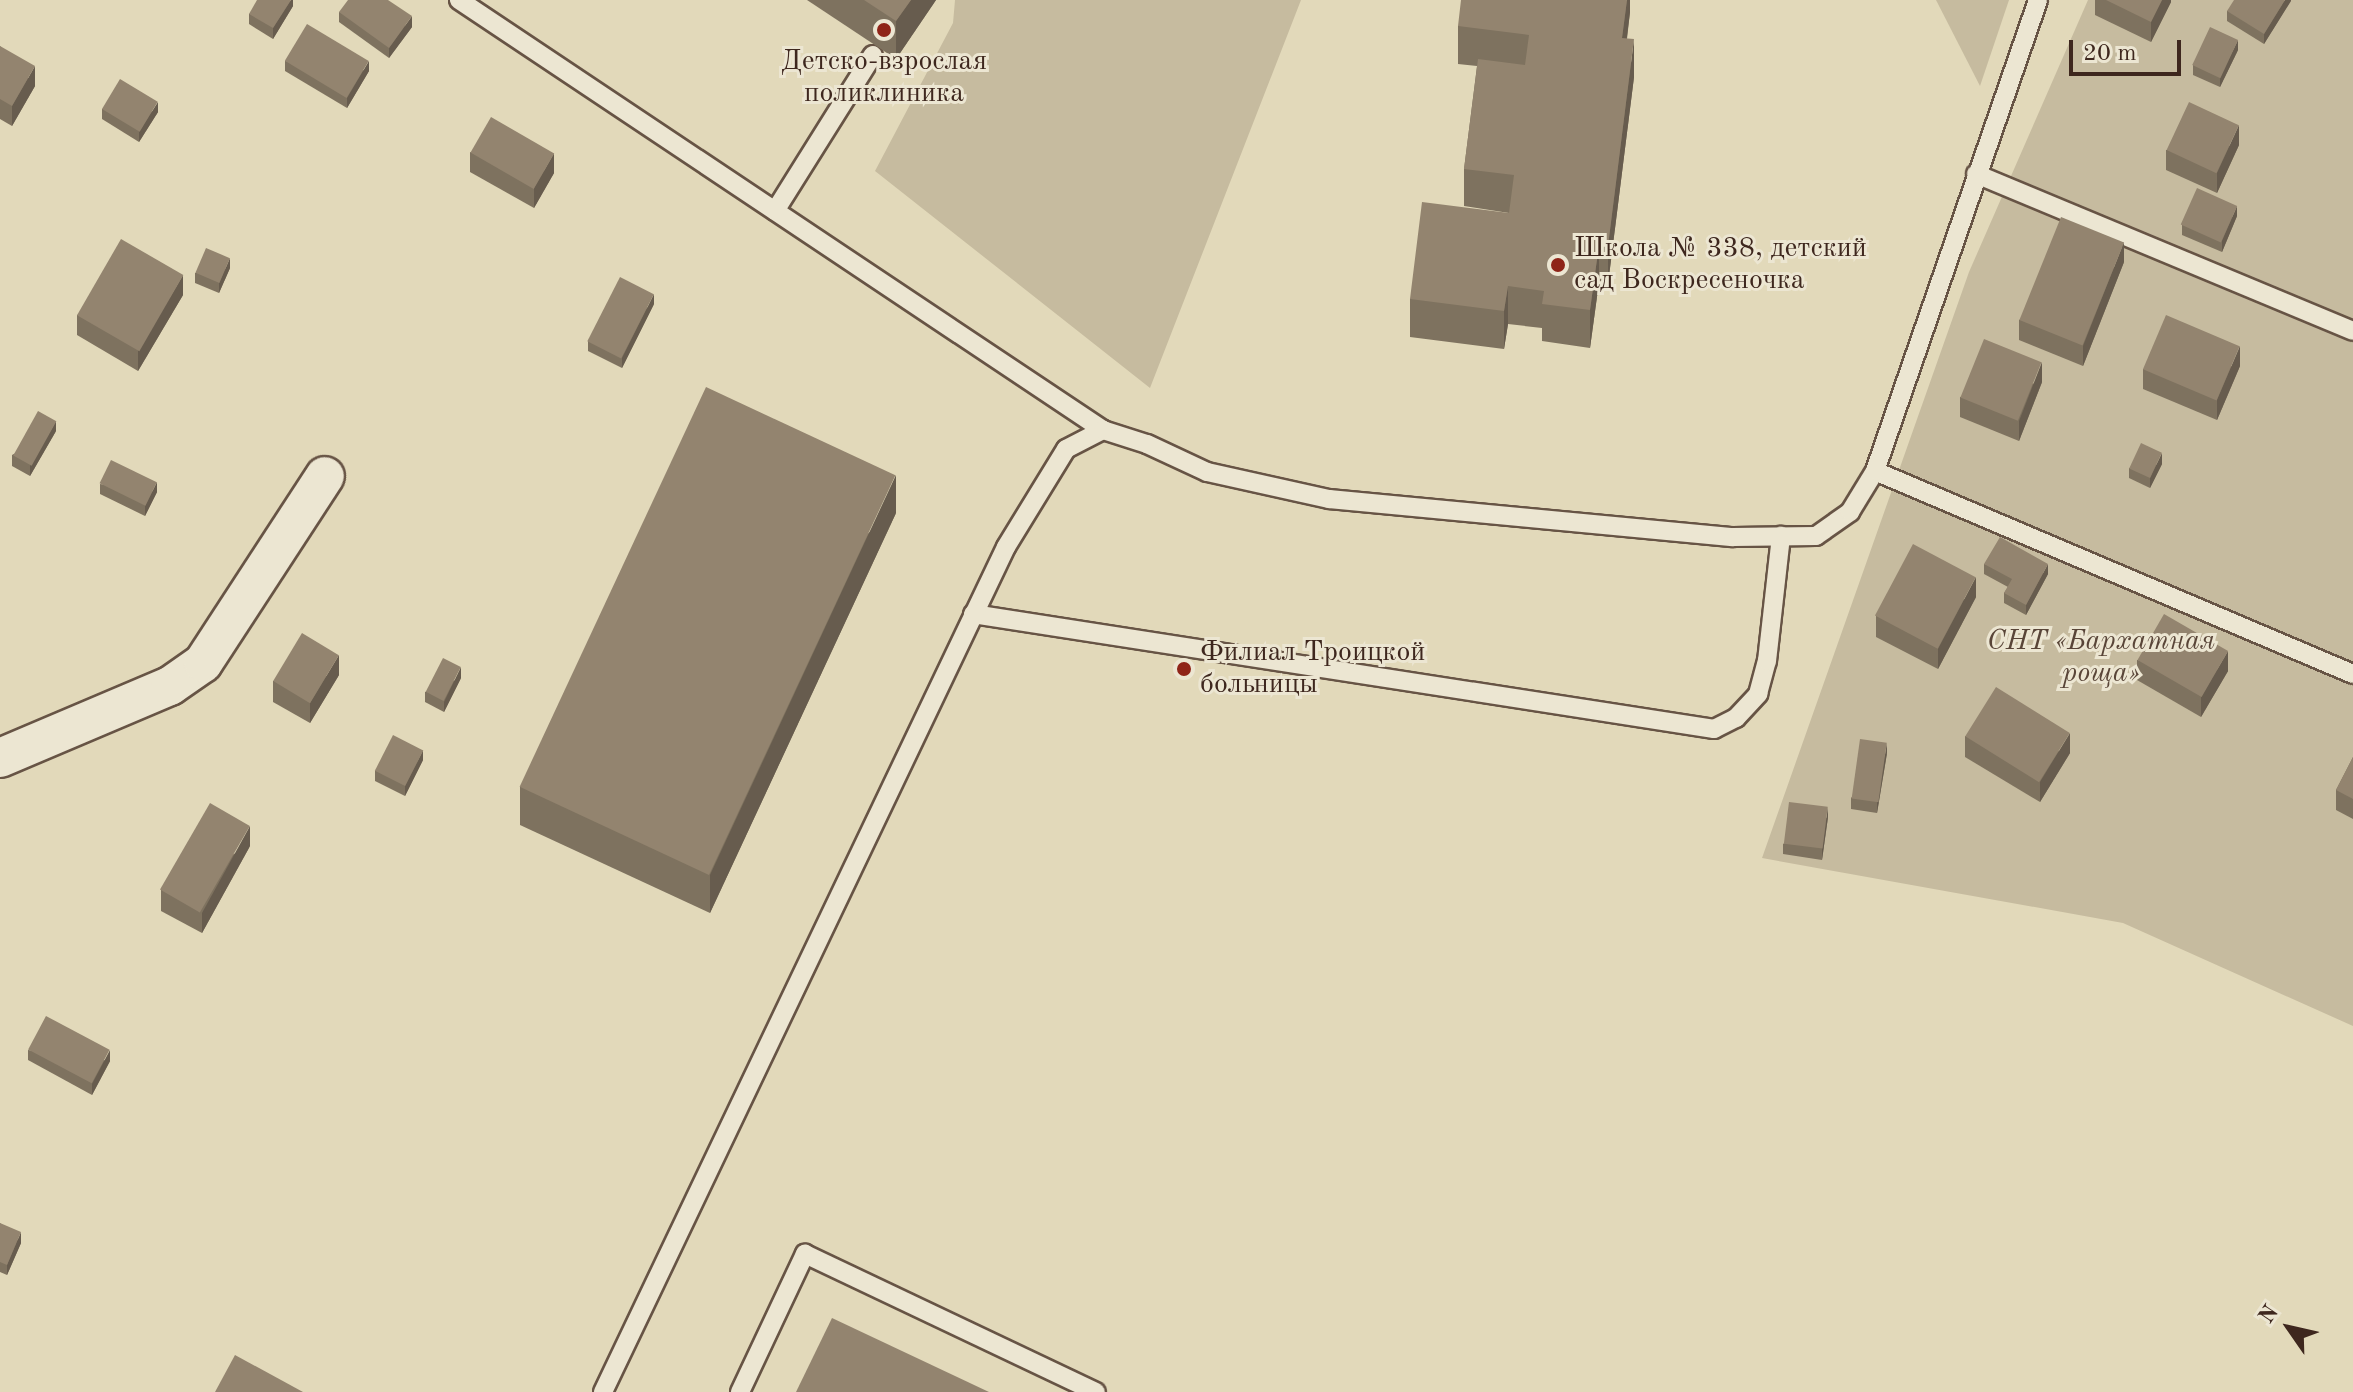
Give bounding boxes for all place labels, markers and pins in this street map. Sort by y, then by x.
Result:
marker: Детско-взрослая поликлиника [873,19,895,41]
place label: Детско-взрослая поликлиника [781,45,987,111]
place label: Школа № 338, детский сад Воскресеночка [1574,232,1867,298]
marker: Школа № 338, детский сад Воскресеночка [1549,256,1567,274]
place label: Филиал Троицкой больницы [1200,636,1425,702]
marker: Филиал Троицкой больницы [1175,660,1193,678]

